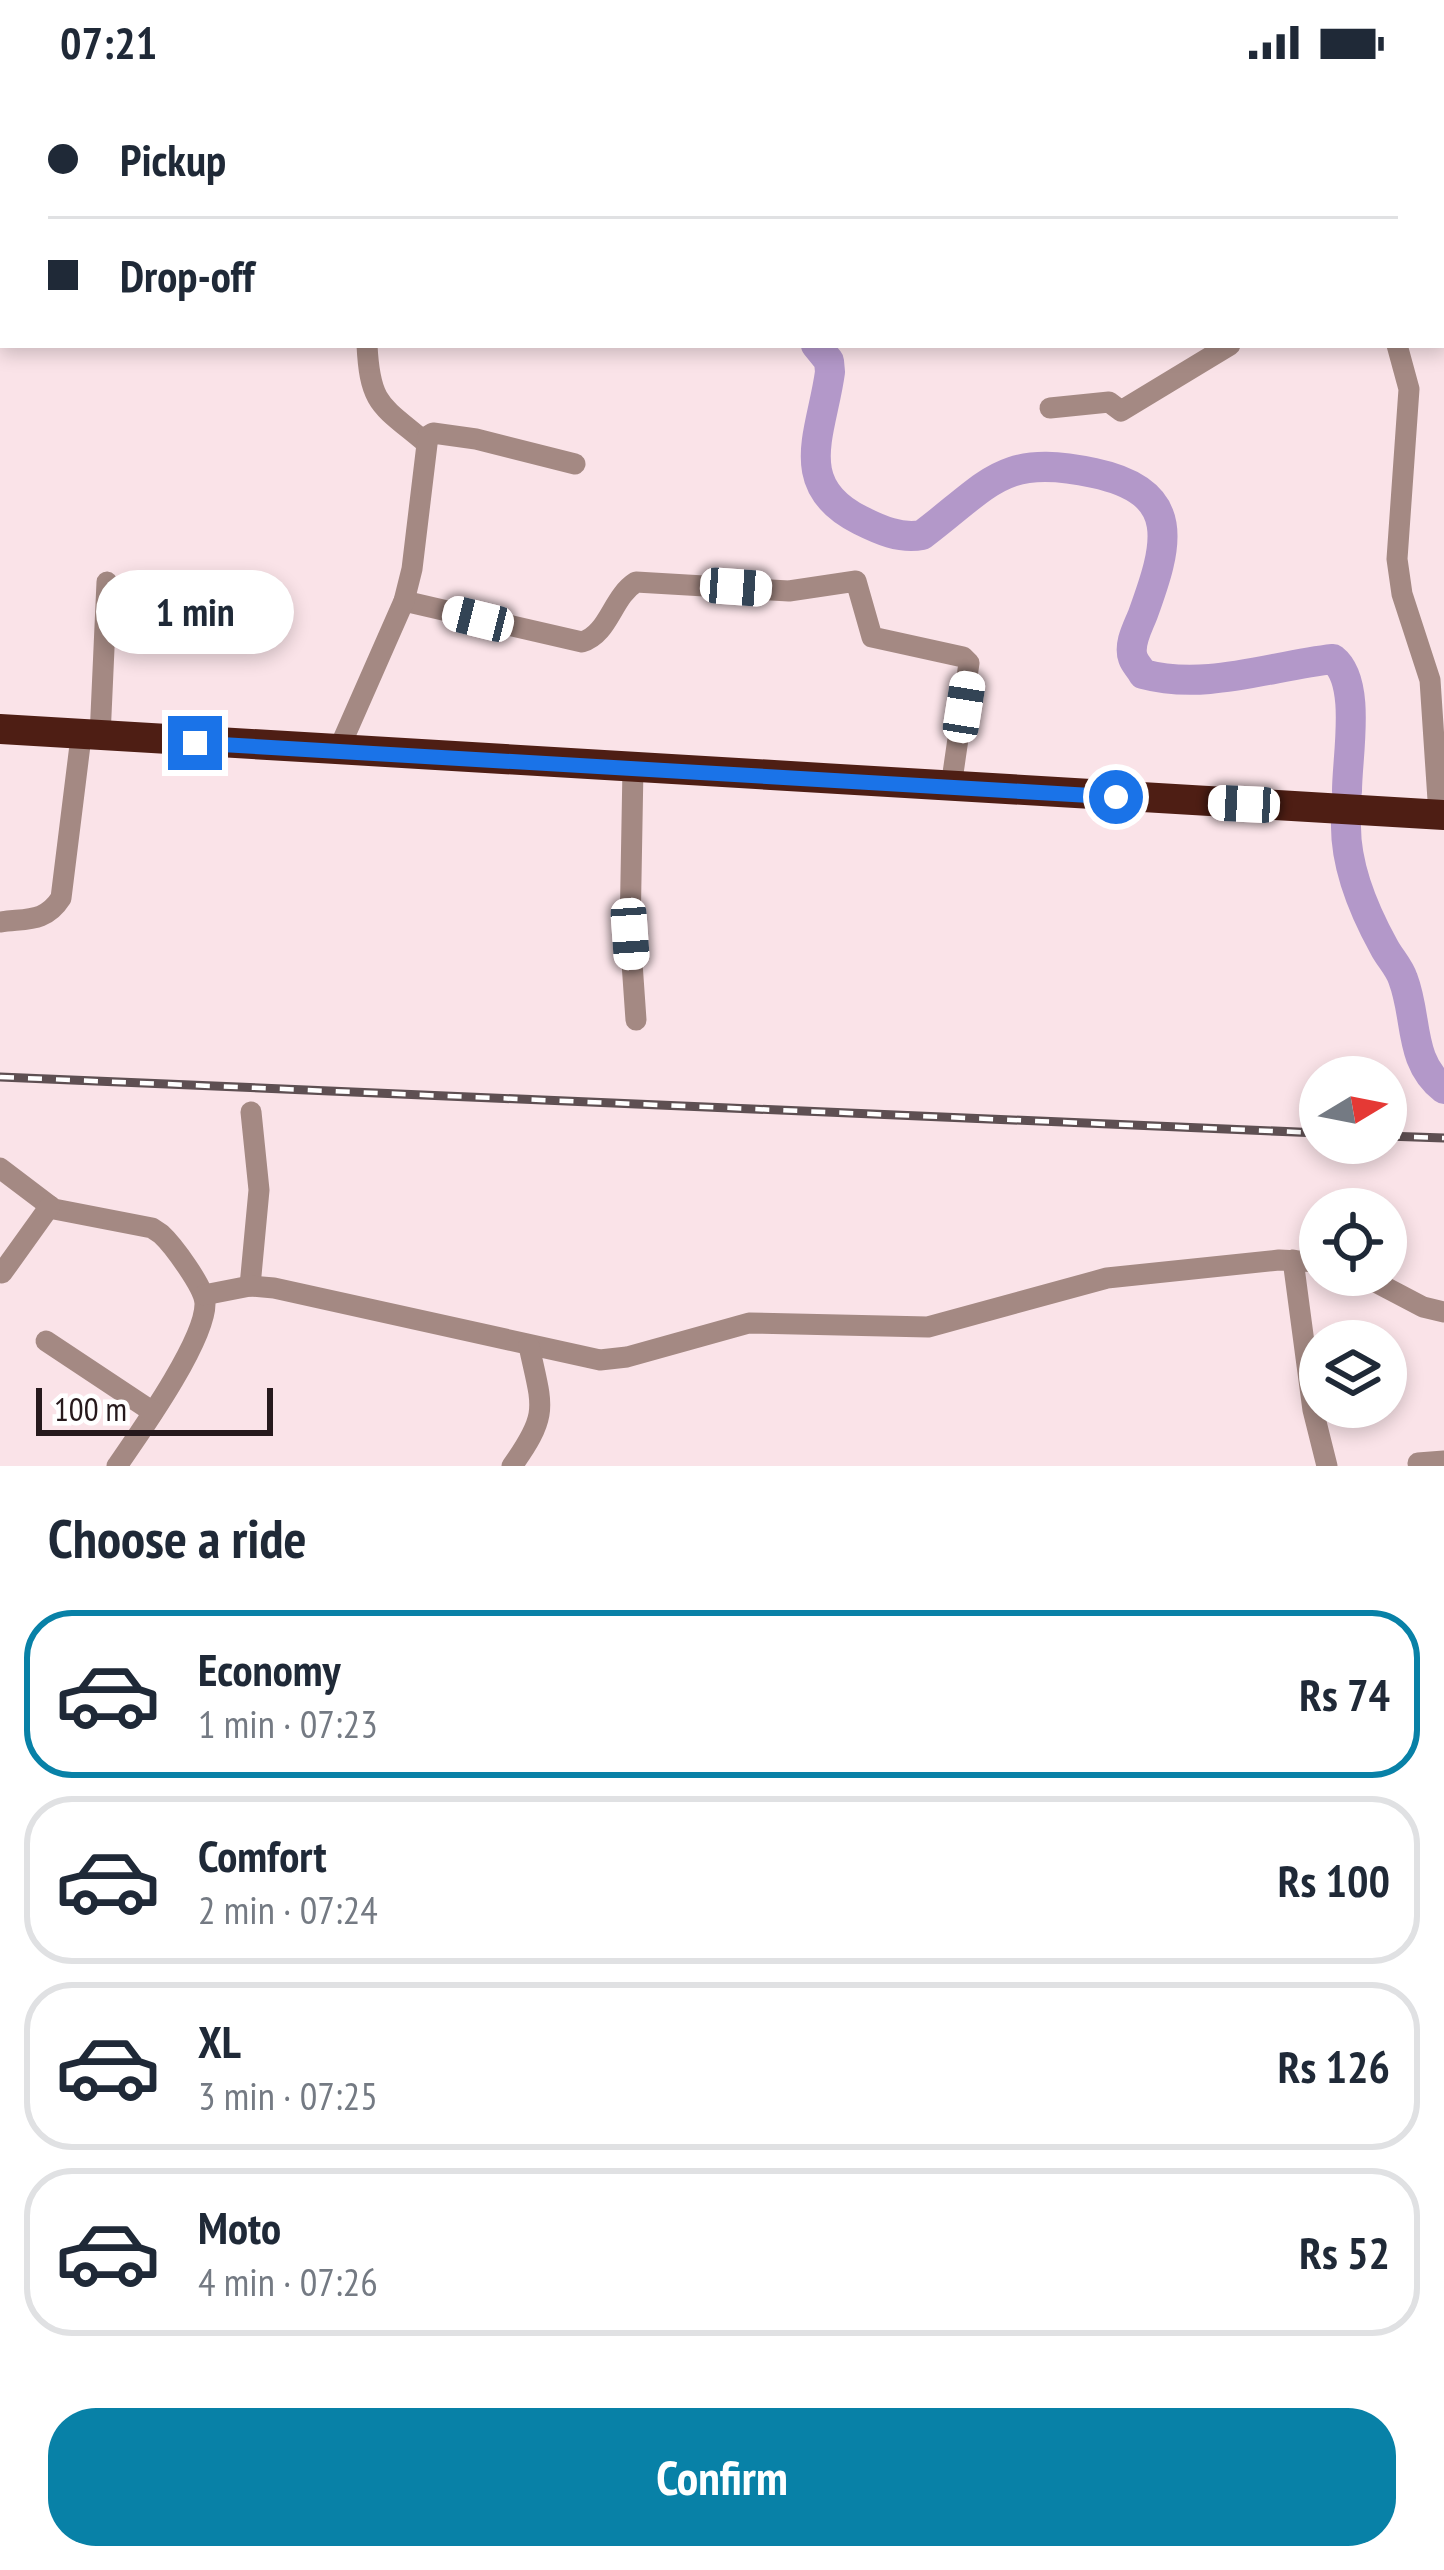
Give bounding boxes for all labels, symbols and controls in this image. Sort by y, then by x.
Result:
text: 07:21 [60,13,157,71]
text: Pickup [120,130,226,188]
text: Drop-off [120,246,254,304]
car [699,567,773,607]
callout: 1 min [96,569,294,653]
text: 1 min [156,586,234,637]
car [439,593,517,645]
car [941,669,987,745]
route end [168,716,222,770]
route start [1089,770,1143,824]
car [1207,784,1281,824]
car [610,897,650,971]
north arrow [1299,1056,1407,1164]
map controls [1299,1056,1407,1428]
button: locate [1299,1188,1407,1296]
button: layers [1299,1320,1407,1428]
scale bar [36,1382,273,1435]
text: 100 m [54,1387,127,1430]
text: Choose a ride [48,1503,307,1573]
icon: car [54,1640,162,1748]
text: Economy [198,1640,341,1698]
text: Rs 74 [1299,1665,1390,1723]
text: 1 min · 07:23 [198,1698,378,1749]
icon: car [54,1826,162,1934]
text: Comfort [198,1826,327,1884]
text: Rs 100 [1278,1851,1390,1909]
text: 2 min · 07:24 [198,1884,378,1935]
icon: car [54,2012,162,2120]
text: XL [198,2012,241,2070]
text: Rs 126 [1278,2037,1390,2095]
text: 3 min · 07:25 [198,2070,378,2121]
icon: car [54,2198,162,2306]
text: Moto [198,2198,281,2256]
text: Rs 52 [1299,2223,1390,2281]
text: 4 min · 07:26 [198,2256,378,2307]
button: Confirm [48,2408,1396,2546]

